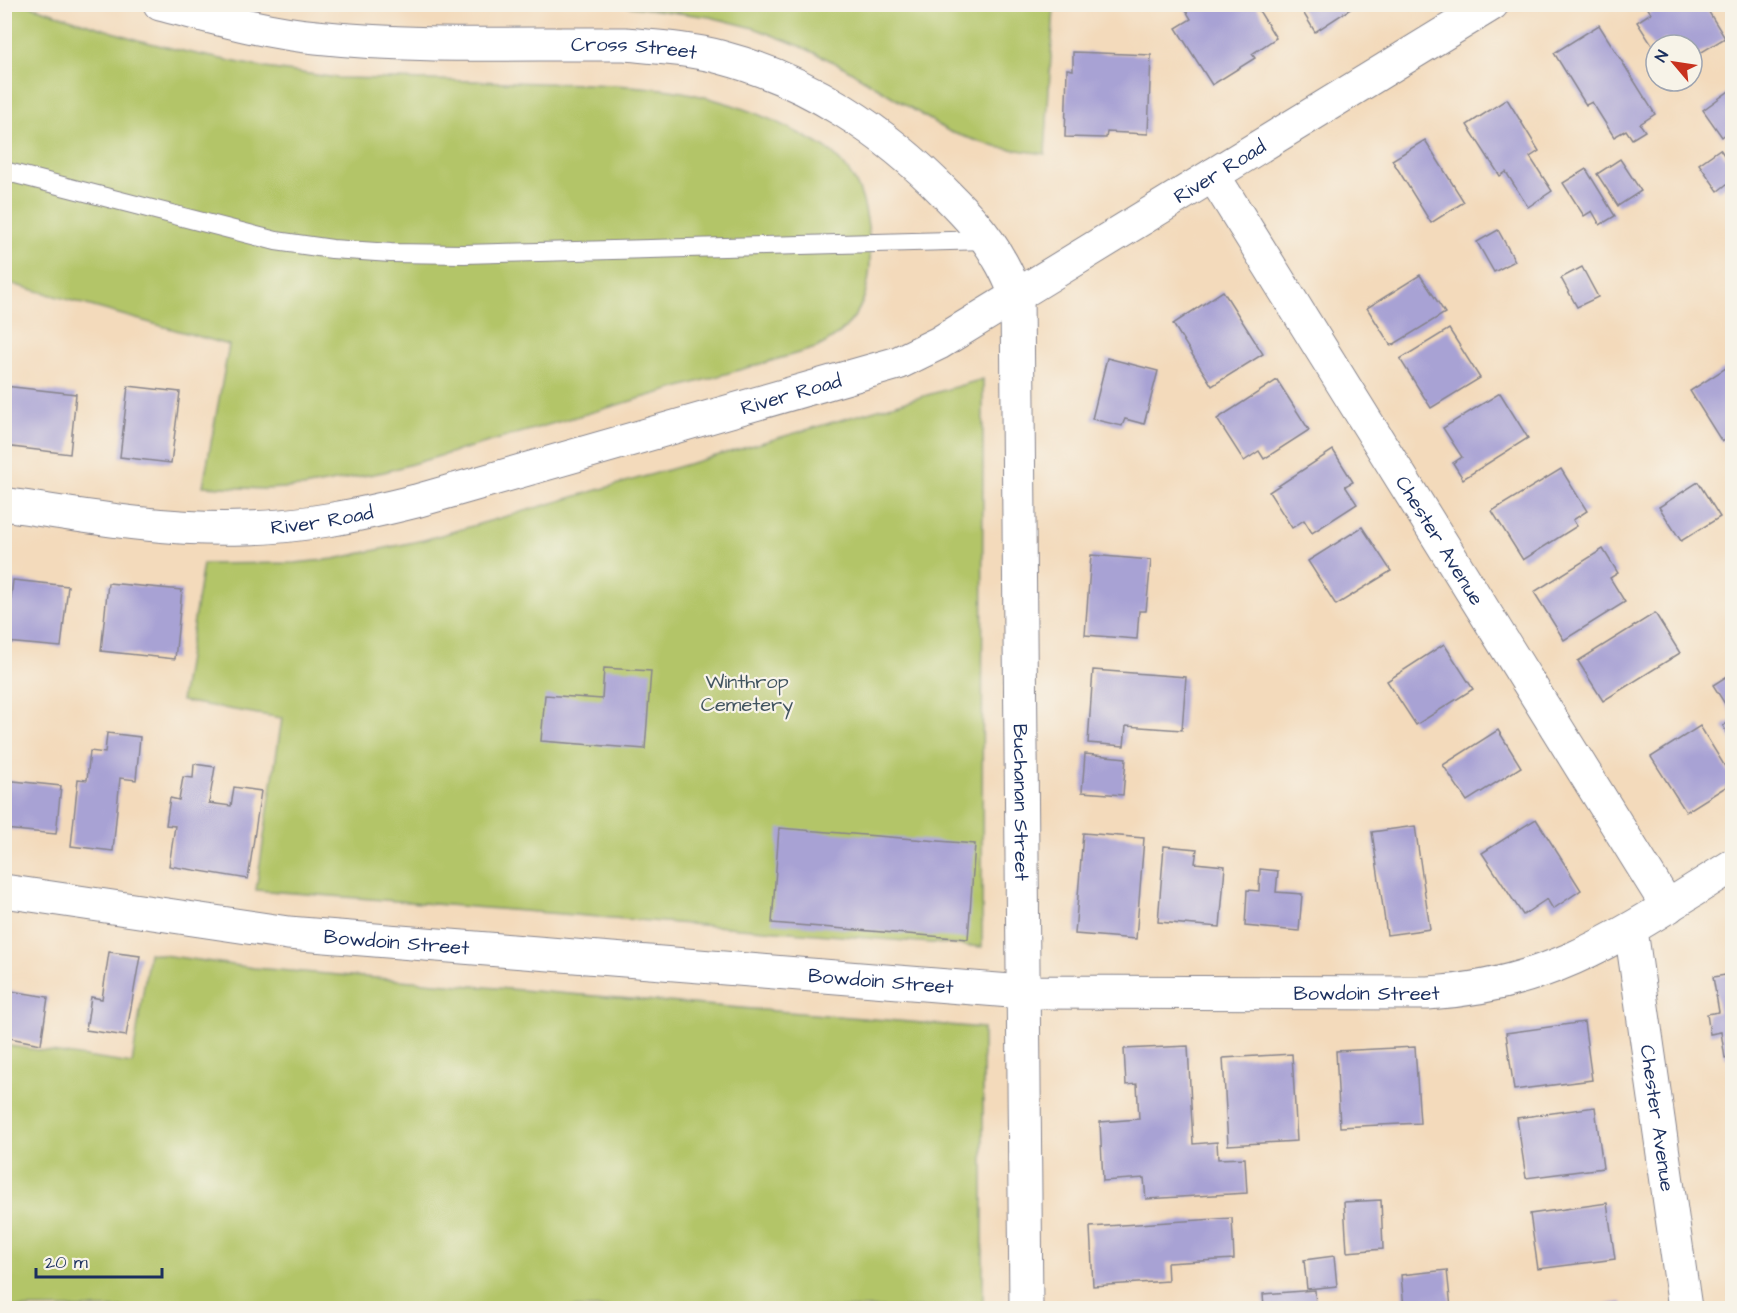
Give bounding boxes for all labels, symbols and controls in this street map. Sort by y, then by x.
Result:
street label: Cross Street [571,31,699,67]
north arrow [1644,33,1704,93]
text: N [1650,46,1674,66]
street label: River Road [1169,133,1271,211]
street label: River Road [738,367,845,422]
street label: Chester Avenue [1388,471,1490,611]
street label: River Road [270,498,376,542]
park label: Winthrop Cemetery [701,668,793,720]
street label: Buchanan Street [1006,724,1035,881]
street label: Bowdoin Street [323,923,470,963]
street label: Bowdoin Street [807,962,955,1001]
street label: Bowdoin Street [1294,979,1441,1008]
street label: Chester Avenue [1633,1043,1681,1194]
scale bar [36,1241,162,1279]
text: 20 m [45,1250,88,1275]

